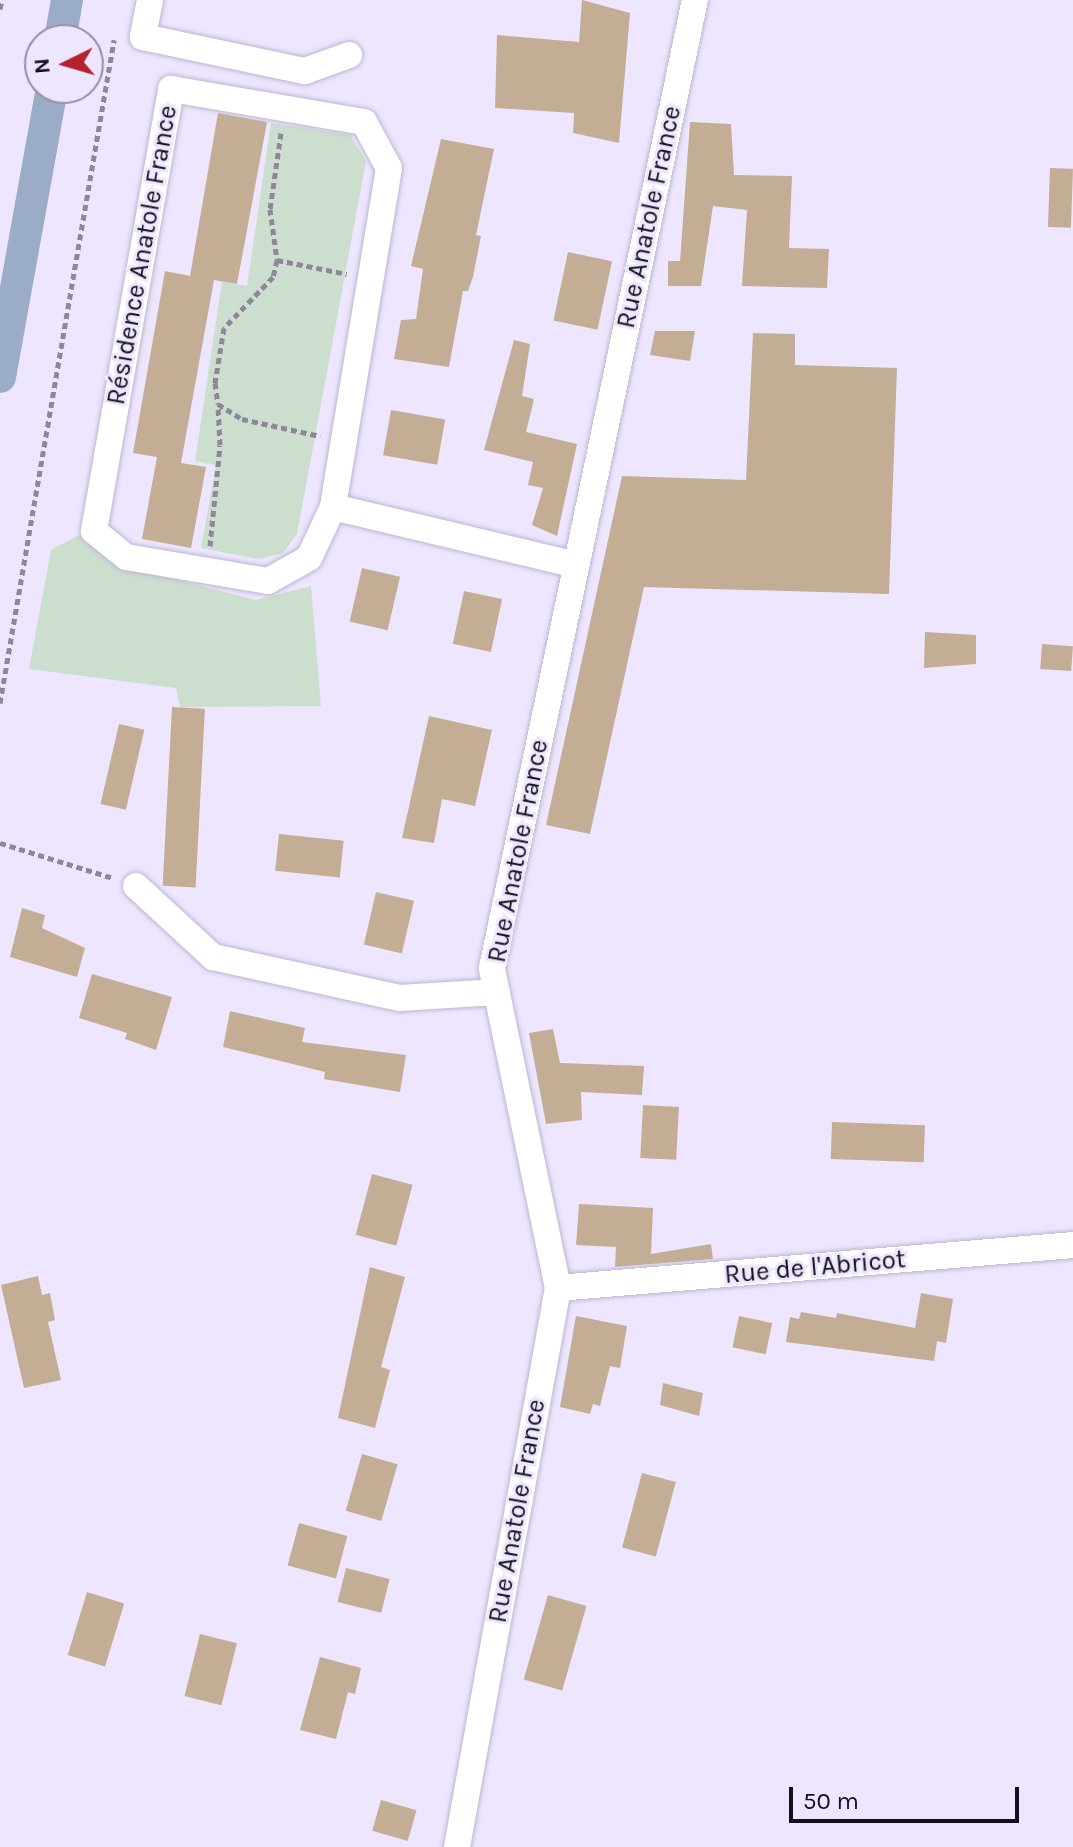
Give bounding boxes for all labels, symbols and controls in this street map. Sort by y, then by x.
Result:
north arrow [24,24,104,104]
text: N [28,57,56,75]
street label: Résidence Anatole France [100,103,184,407]
street label: Rue Anatole France [610,103,688,331]
street label: Rue Anatole France [481,737,555,965]
street label: Rue de l'Abricot [723,1244,907,1290]
street label: Rue Anatole France [482,1397,552,1625]
scale bar [793,1771,1023,1821]
text: 50 m [803,1787,859,1815]

